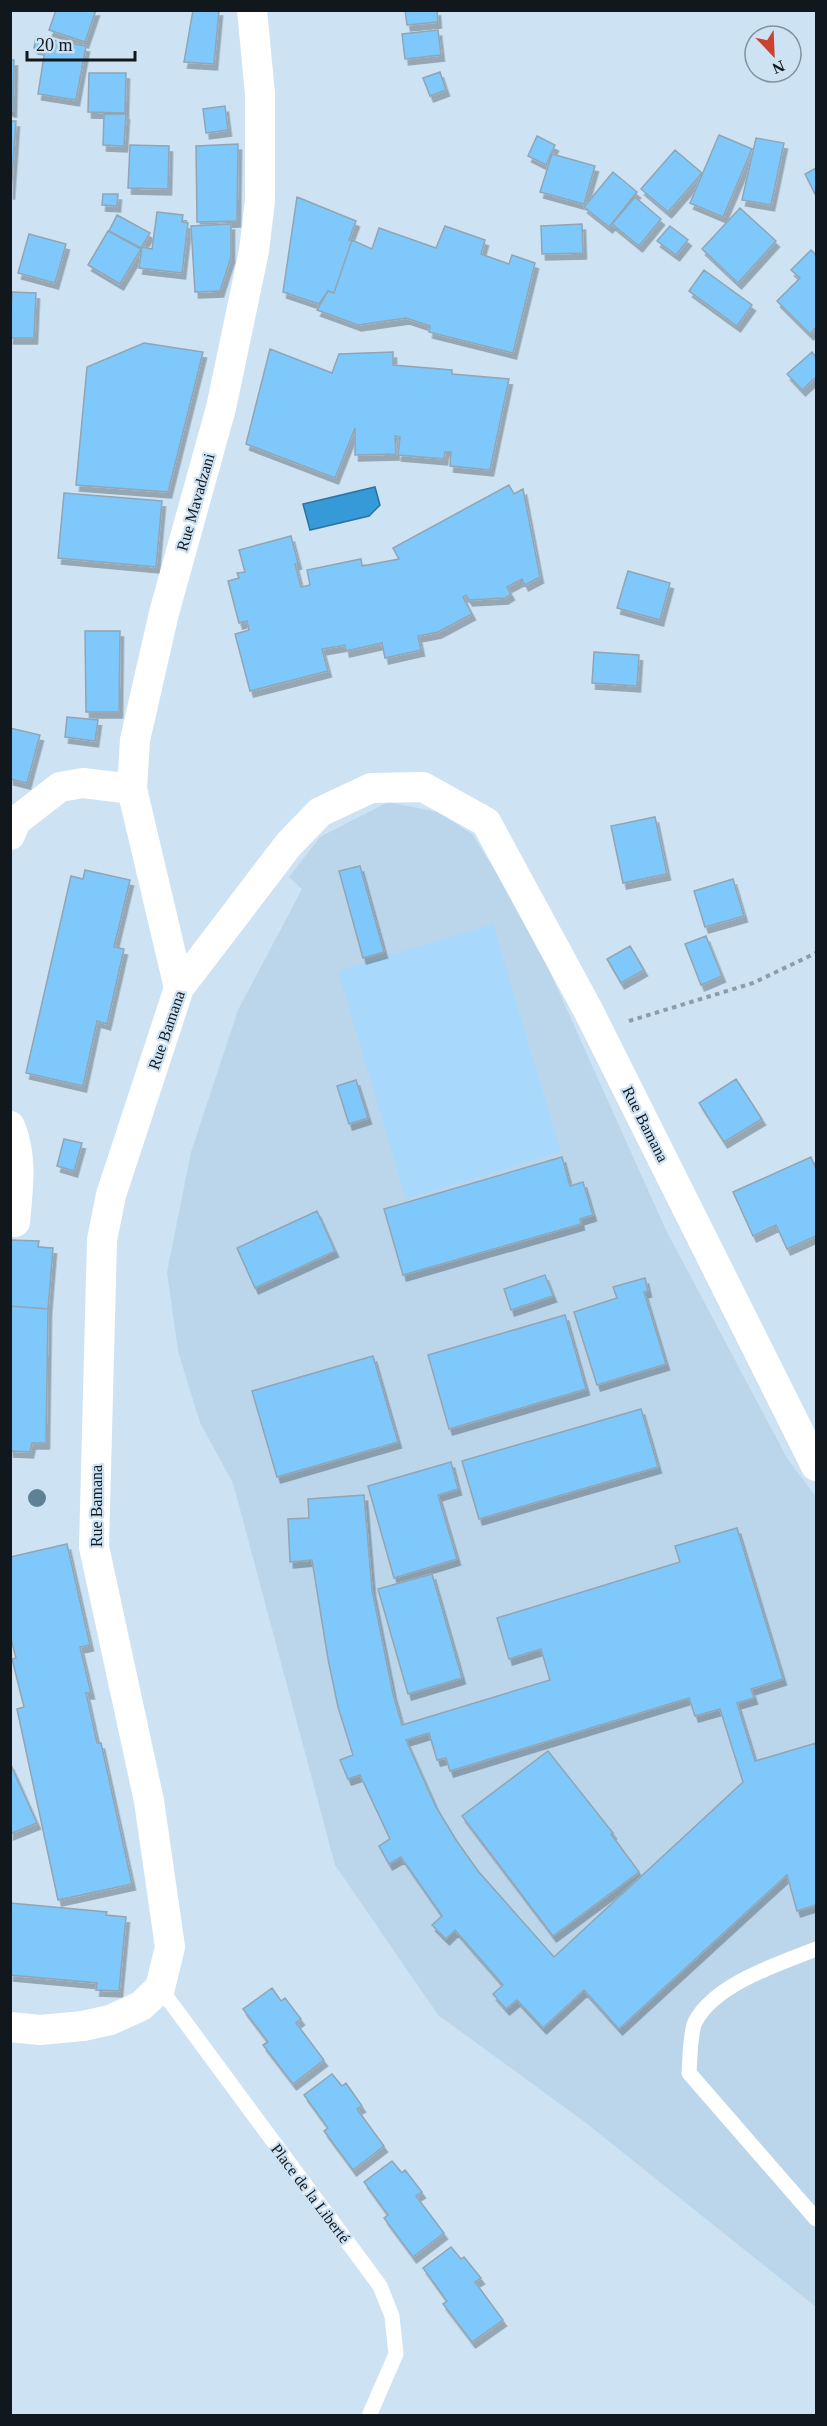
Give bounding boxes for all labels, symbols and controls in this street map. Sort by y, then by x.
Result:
scale bar [27,24,135,62]
north arrow [743,24,803,84]
text: 20 m [36,35,73,55]
text: N [770,57,787,78]
street label: Rue Mavadzani [173,451,218,553]
street label: Rue Bamana [145,989,188,1072]
street label: Rue Bamana [619,1084,672,1165]
street label: Rue Bamana [88,1465,105,1547]
street label: Place de la Liberté [268,2140,353,2246]

